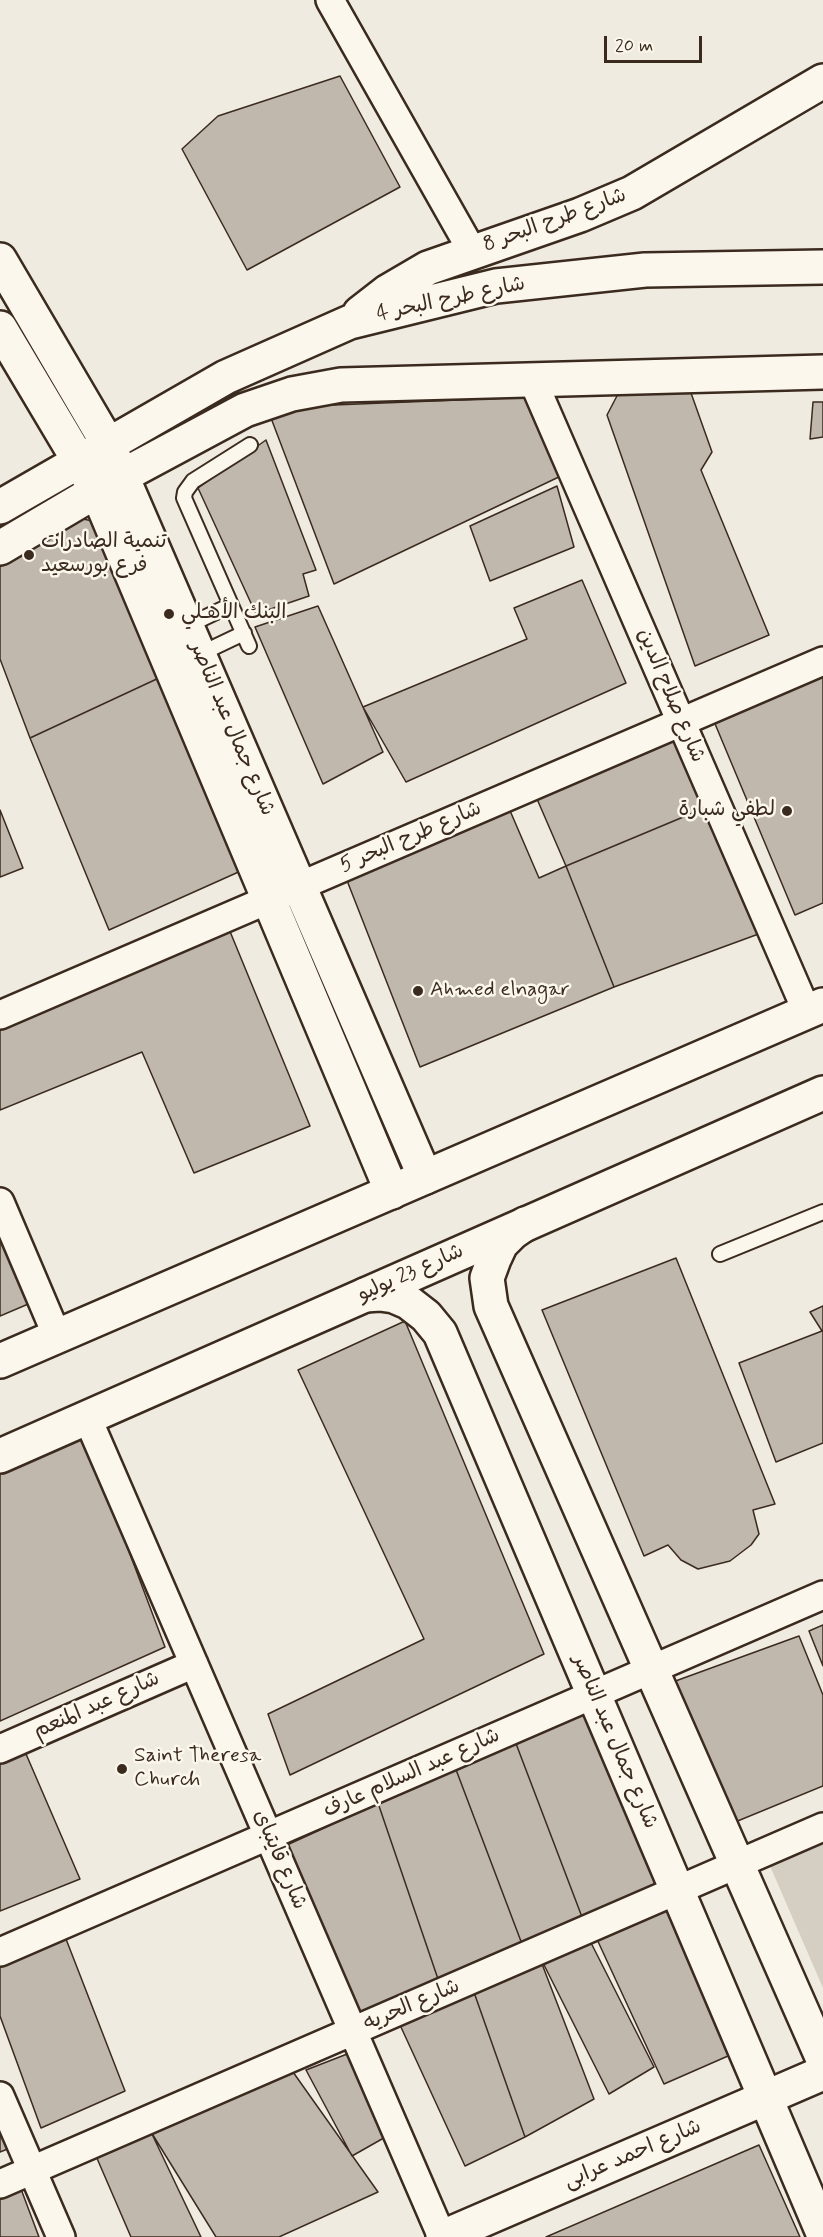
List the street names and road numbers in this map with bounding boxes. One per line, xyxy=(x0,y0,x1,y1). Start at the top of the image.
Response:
street label: شارع طرح البحر 8 xyxy=(480,183,630,259)
street label: شارع طرح البحر 4 xyxy=(375,272,527,328)
street label: شارع صلاح الدين xyxy=(630,625,710,767)
street label: شارع جمال عبد الناصر xyxy=(183,638,279,820)
street label: شارع طرح البحر 5 xyxy=(336,797,486,879)
street label: شارع 23 يوليو xyxy=(354,1239,468,1309)
street label: شارع جمال عبد الناصر xyxy=(566,1651,662,1833)
street label: شارع عبد المنعم xyxy=(30,1667,164,1745)
street label: شارع عبد السلام عارف xyxy=(320,1724,504,1824)
street label: شارع قايتباى xyxy=(247,1806,311,1914)
street label: شارع الحريه xyxy=(360,1974,464,2038)
street label: شارع احمد عرابى xyxy=(561,2115,705,2195)

